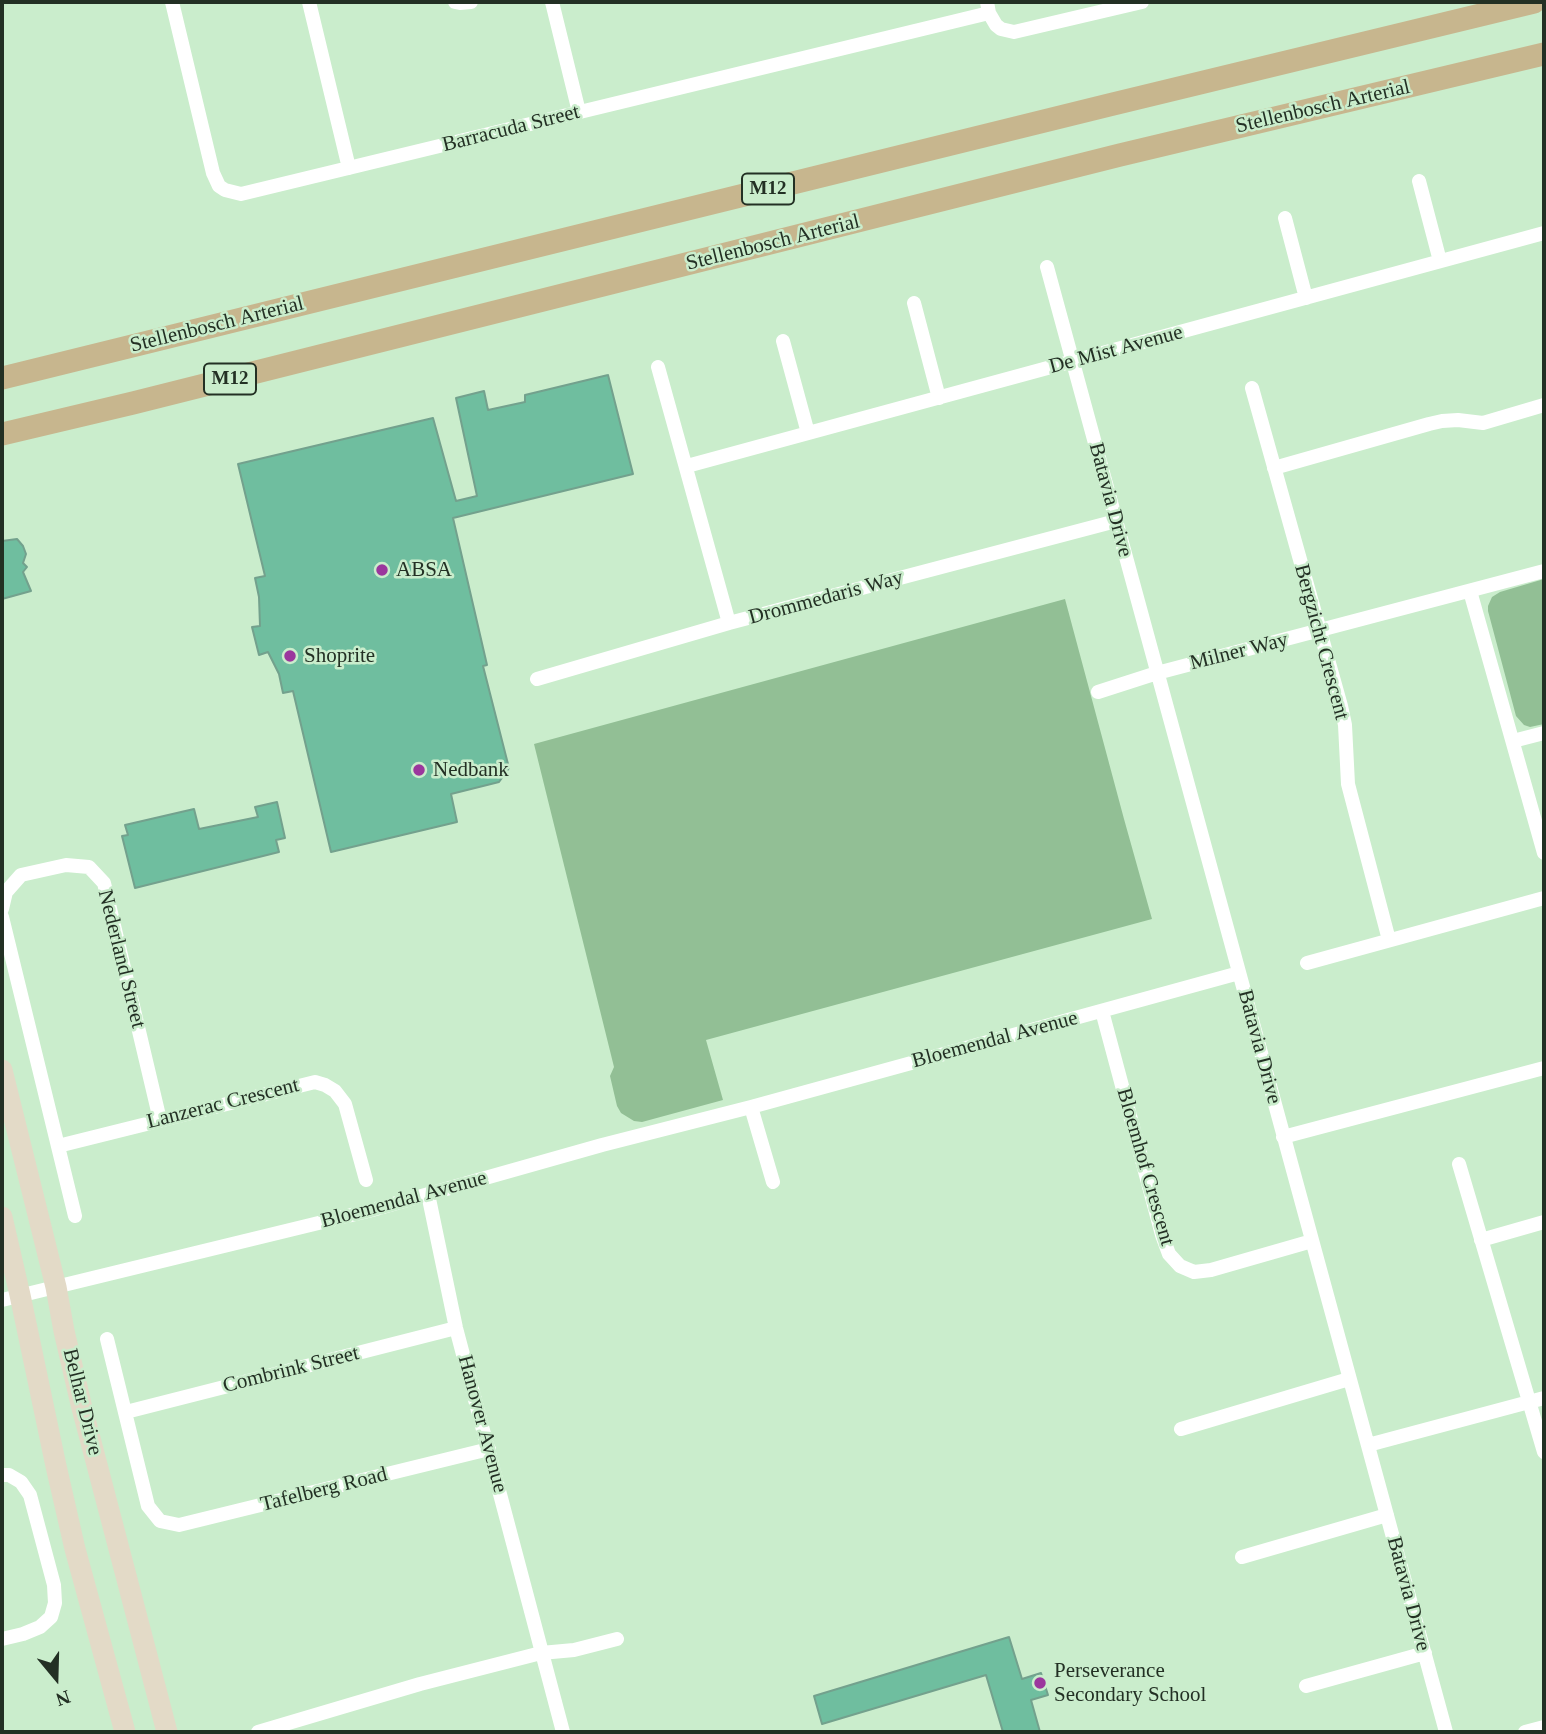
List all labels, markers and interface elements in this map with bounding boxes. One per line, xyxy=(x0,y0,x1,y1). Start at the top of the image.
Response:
street label: Stellenbosch Arterial xyxy=(1234,75,1412,139)
street label: Barracuda Street xyxy=(440,100,582,158)
road number: M12 xyxy=(742,174,794,204)
street label: Stellenbosch Arterial xyxy=(684,209,862,277)
street label: Stellenbosch Arterial xyxy=(128,291,306,359)
street label: De Mist Avenue xyxy=(1046,320,1186,380)
road number: M12 xyxy=(204,364,256,394)
street label: Batavia Drive xyxy=(1083,440,1137,560)
place label: ABSA xyxy=(396,557,452,583)
street label: Bergzicht Crescent xyxy=(1288,561,1354,723)
marker: ABSA xyxy=(374,562,390,578)
street label: Drommedaris Way xyxy=(746,565,906,631)
street label: Milner Way xyxy=(1187,628,1291,676)
place label: Shoprite xyxy=(304,643,375,669)
marker: Shoprite xyxy=(282,648,298,664)
place label: Nedbank xyxy=(433,757,509,783)
marker: Nedbank xyxy=(411,762,427,778)
street label: Nederland Street xyxy=(92,887,150,1031)
street label: Batavia Drive xyxy=(1232,987,1286,1107)
street label: Bloemendal Avenue xyxy=(909,1006,1081,1074)
street label: Lanzerac Crescent xyxy=(144,1073,302,1135)
street label: Bloemhof Crescent xyxy=(1110,1085,1180,1249)
street label: Bloemendal Avenue xyxy=(318,1166,490,1234)
street label: Combrink Street xyxy=(220,1341,362,1399)
street label: Belhar Drive xyxy=(57,1346,107,1458)
street label: Hanover Avenue xyxy=(452,1352,512,1496)
street label: Tafelberg Road xyxy=(258,1462,390,1518)
street label: Batavia Drive xyxy=(1381,1534,1435,1654)
north arrow xyxy=(21,1643,91,1713)
place label: Perseverance Secondary School xyxy=(1054,1658,1206,1708)
marker: Perseverance Secondary School xyxy=(1032,1675,1048,1691)
text: N xyxy=(53,1686,73,1710)

